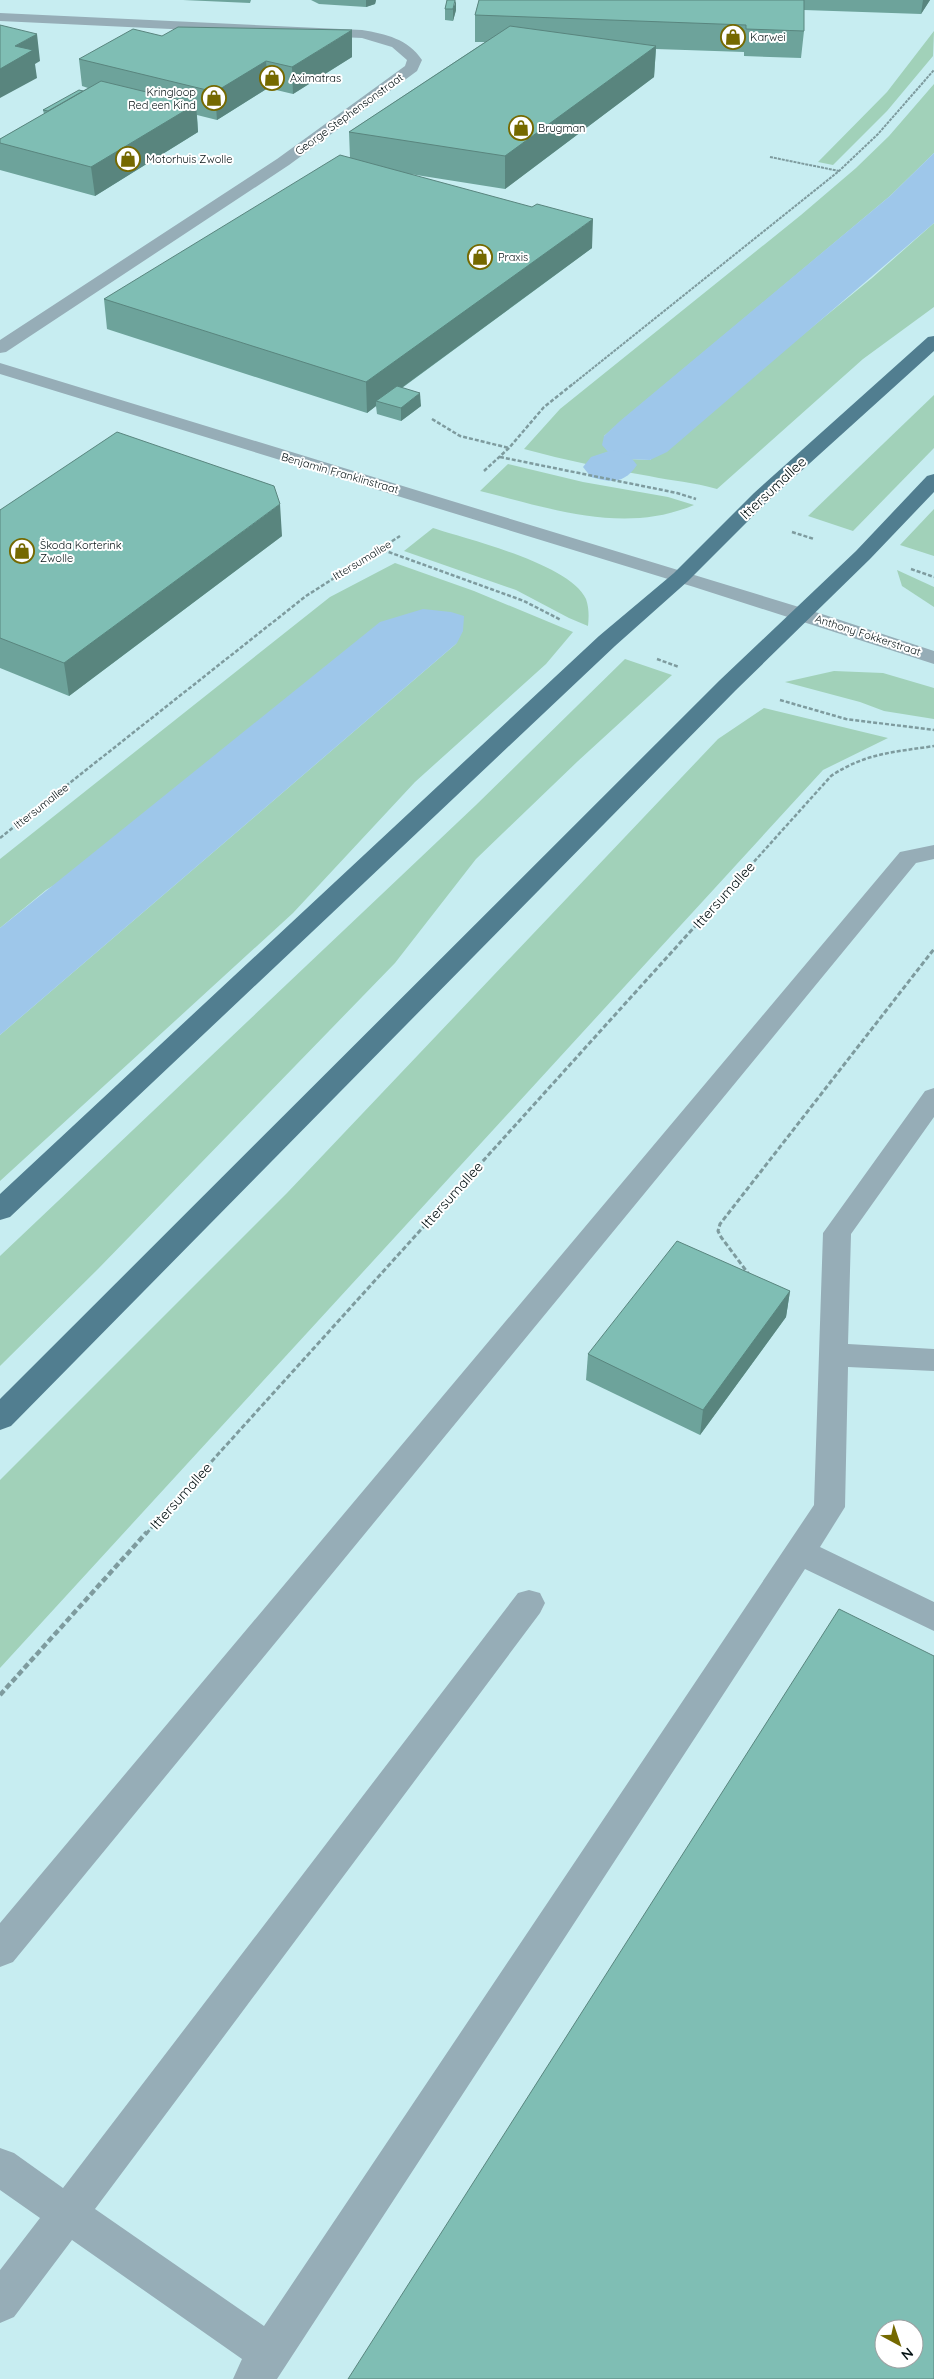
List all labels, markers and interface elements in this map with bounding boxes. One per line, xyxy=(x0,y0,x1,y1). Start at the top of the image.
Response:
shop icon: Karwei xyxy=(720,24,746,50)
place label: Karwei xyxy=(750,30,786,44)
shop icon: Aximatras xyxy=(259,65,285,91)
street label: George Stephensonstraat xyxy=(292,70,406,158)
place label: Aximatras xyxy=(290,71,341,85)
place label: Kringloop Red een Kind xyxy=(128,85,196,112)
shop icon: Kringloop Red een Kind xyxy=(201,85,227,111)
shop icon: Brugman xyxy=(508,115,534,141)
place label: Brugman xyxy=(538,121,585,135)
shop icon: Motorhuis Zwolle xyxy=(115,146,141,172)
place label: Motorhuis Zwolle xyxy=(146,152,232,166)
shop icon: Praxis xyxy=(467,244,493,270)
place label: Praxis xyxy=(498,250,528,264)
street label: Benjamin Franklinstraat xyxy=(280,450,401,497)
street label: Ittersumallee xyxy=(736,453,810,523)
street label: Ittersumallee xyxy=(330,537,394,583)
shop icon: Škoda Korterink Zwolle xyxy=(9,538,35,564)
place label: Škoda Korterink Zwolle xyxy=(40,538,122,565)
street label: Anthony Fokkerstraat xyxy=(813,611,923,659)
street label: Ittersumallee xyxy=(11,780,71,832)
street label: Ittersumallee xyxy=(689,858,759,932)
street label: Ittersumallee xyxy=(417,1158,487,1232)
street label: Ittersumallee xyxy=(146,1459,216,1533)
north arrow xyxy=(874,2319,924,2369)
text: N xyxy=(898,2344,917,2364)

